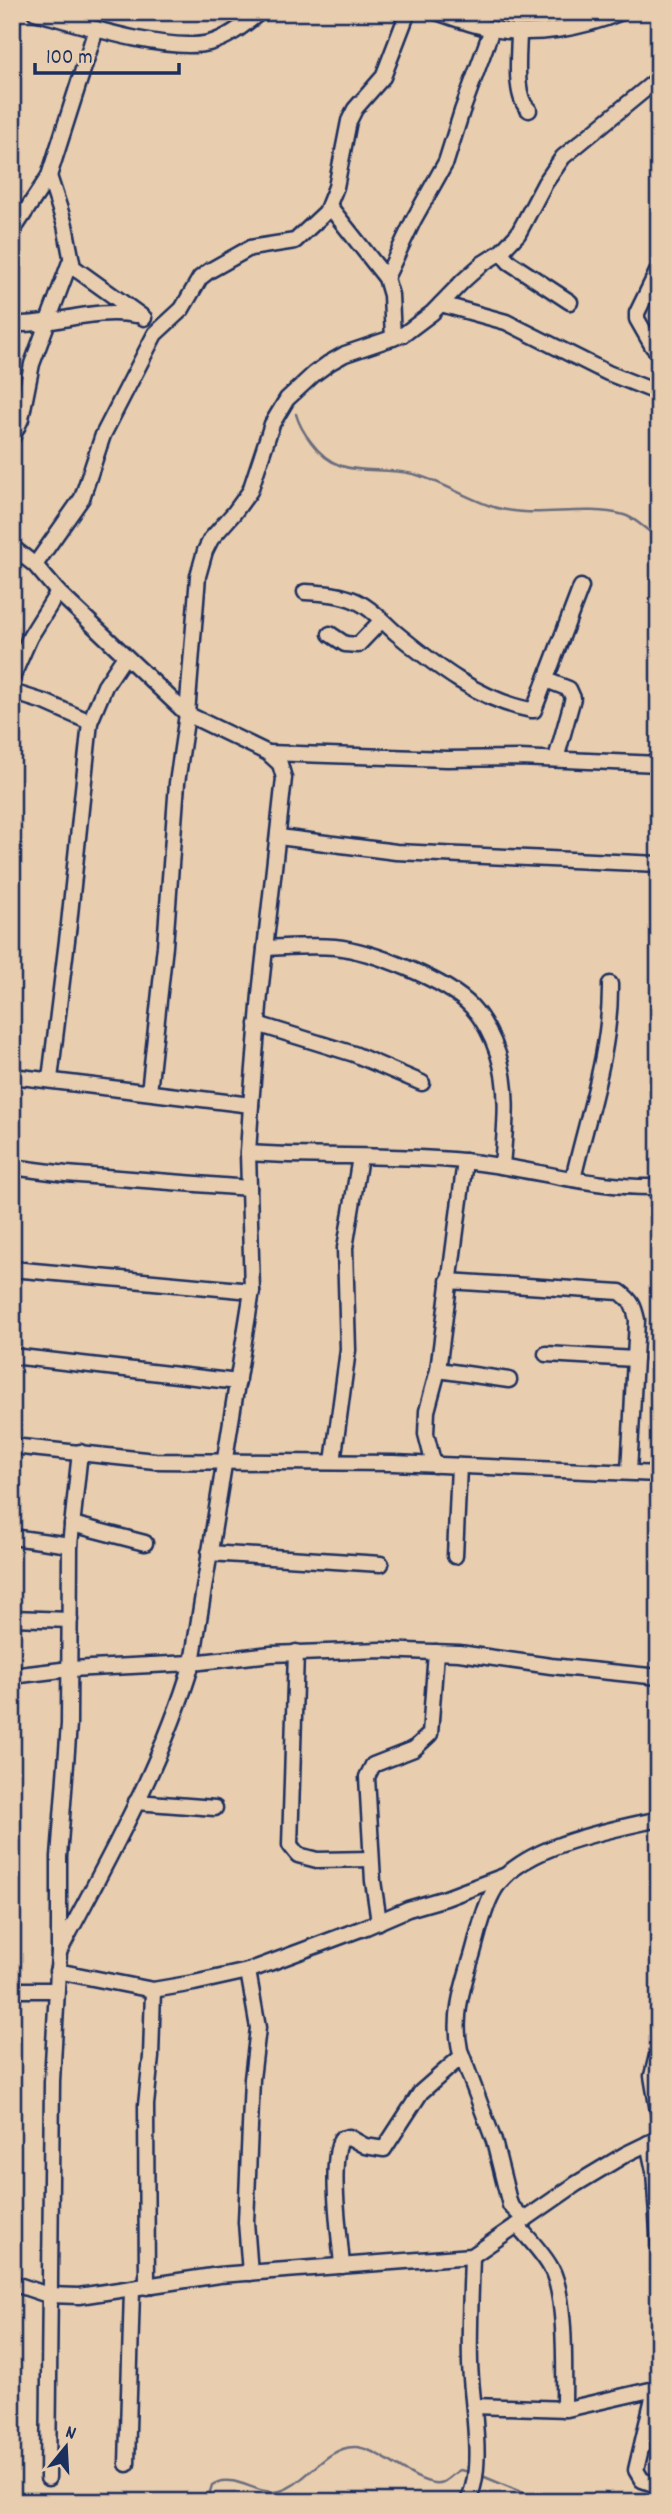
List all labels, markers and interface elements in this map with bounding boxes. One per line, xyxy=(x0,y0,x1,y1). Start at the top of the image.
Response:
scale bar xyxy=(35,32,178,76)
text: 100 m xyxy=(46,44,93,74)
north arrow xyxy=(32,2412,102,2482)
text: N xyxy=(62,2420,79,2448)

